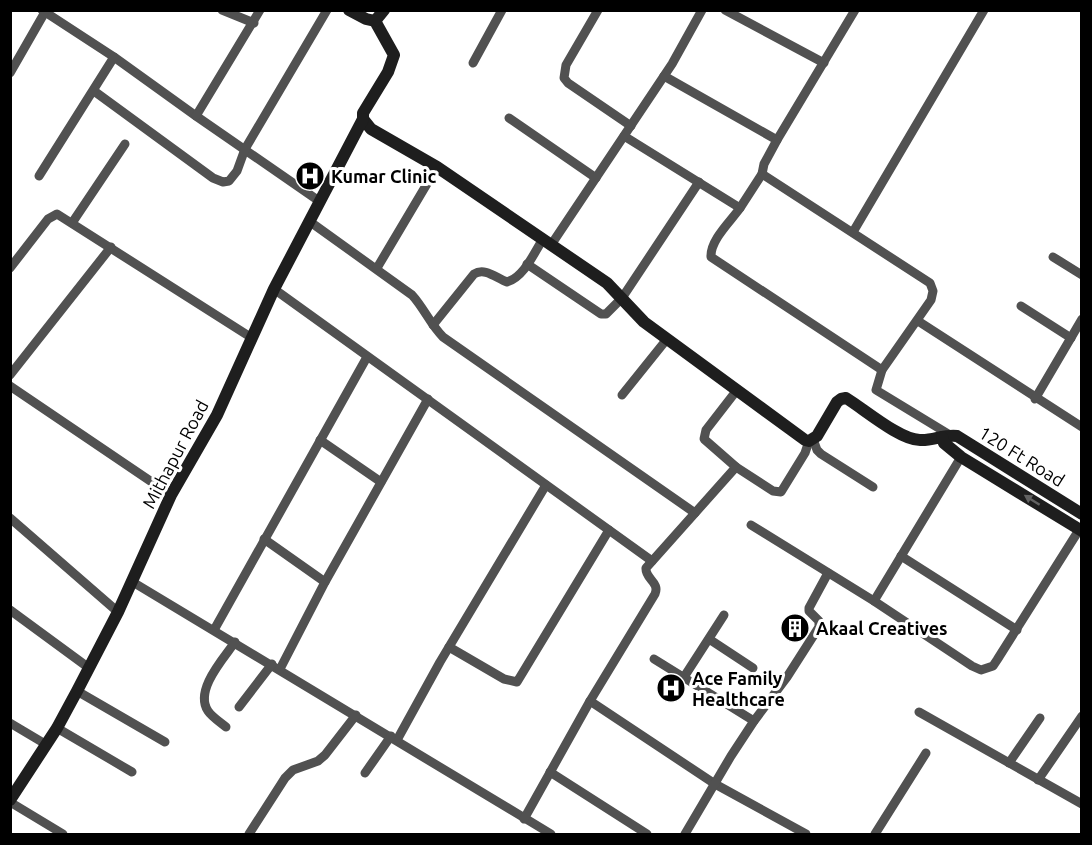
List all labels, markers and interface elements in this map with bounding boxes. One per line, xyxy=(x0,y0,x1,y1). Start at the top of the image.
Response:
hospital icon: Kumar Clinic xyxy=(294,160,326,192)
place label: Kumar Clinic xyxy=(331,166,436,186)
street label: Mithapur Road xyxy=(138,396,212,512)
street label: 120 Ft Road xyxy=(976,422,1068,490)
one-way arrow xyxy=(1024,495,1040,506)
building icon: Akaal Creatives xyxy=(779,612,811,644)
place label: Akaal Creatives xyxy=(816,618,948,638)
place label: Ace Family Healthcare xyxy=(692,668,785,709)
hospital icon: Ace Family Healthcare xyxy=(655,672,687,704)

